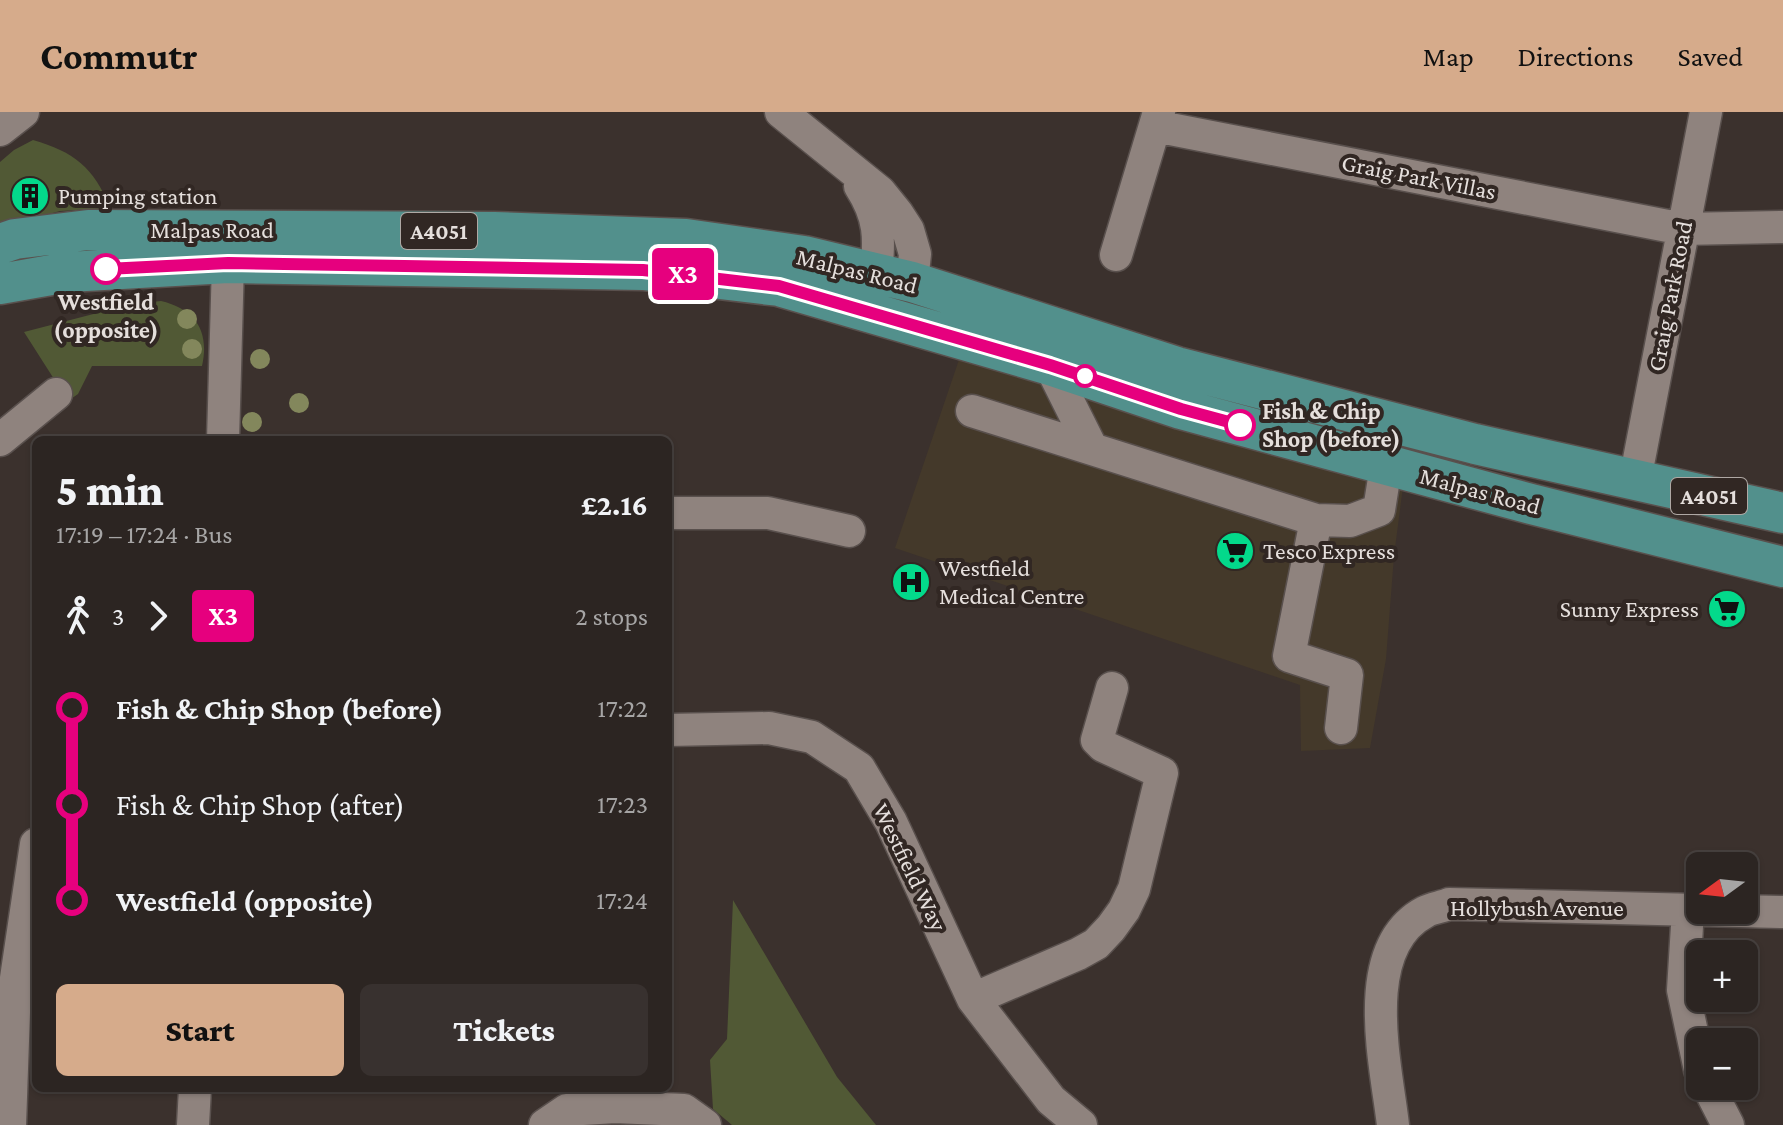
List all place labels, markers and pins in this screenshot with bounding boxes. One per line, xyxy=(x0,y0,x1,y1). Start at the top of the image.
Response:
building icon: Pumping station xyxy=(9,175,51,217)
place label: Pumping station xyxy=(58,182,217,209)
marker: Westfield (opposite) xyxy=(91,254,121,284)
place label: Westfield (opposite) xyxy=(53,288,159,344)
unlabelled marker xyxy=(1074,365,1096,387)
place label: Fish & Chip Shop (before) xyxy=(1262,397,1401,453)
marker: Fish & Chip Shop (before) xyxy=(1225,410,1255,440)
supermarket icon: Tesco Express xyxy=(1214,530,1256,572)
place label: Tesco Express xyxy=(1263,537,1395,564)
place label: Westfield Medical Centre xyxy=(939,554,1084,609)
hospital icon: Westfield Medical Centre xyxy=(890,561,932,603)
supermarket icon: Sunny Express xyxy=(1706,588,1748,630)
place label: Sunny Express xyxy=(1560,595,1699,622)

